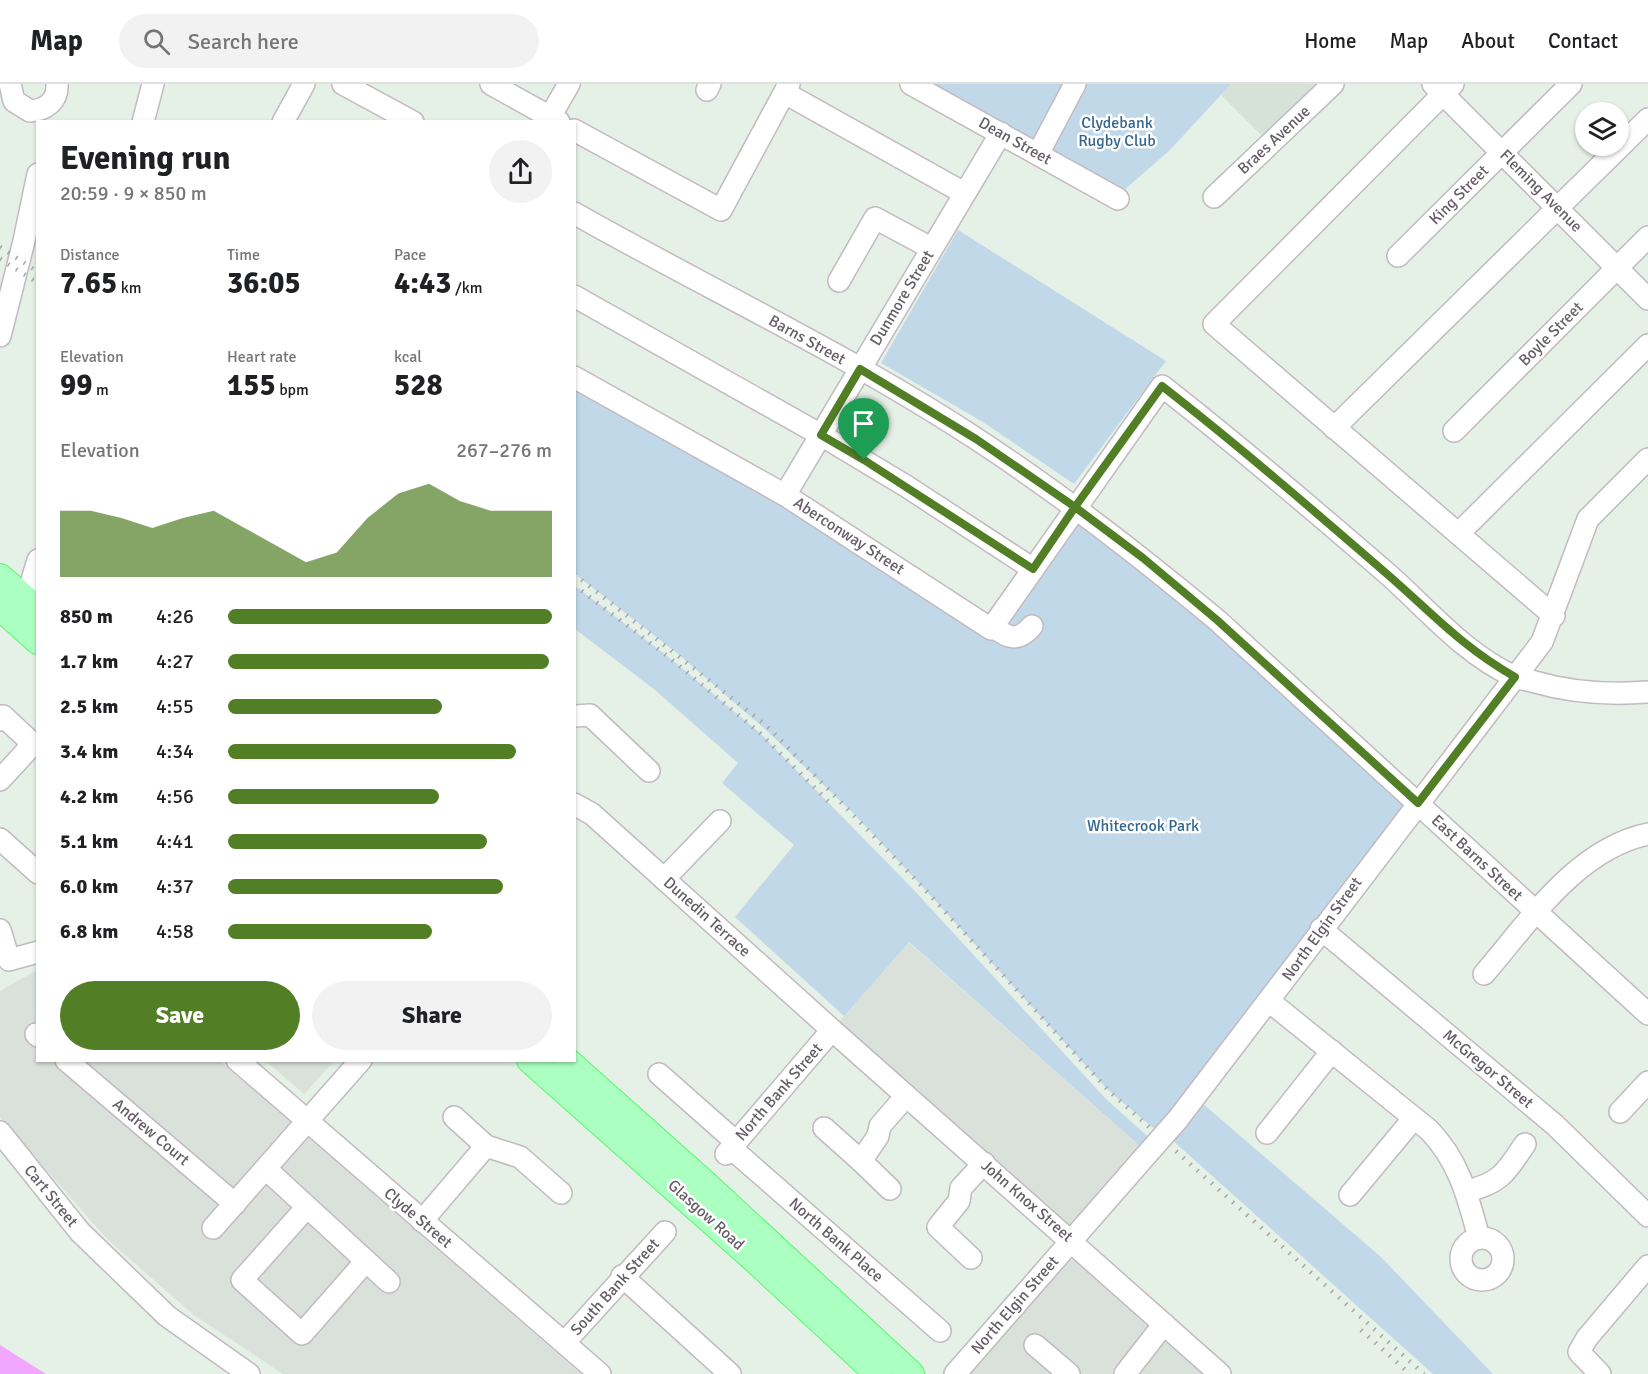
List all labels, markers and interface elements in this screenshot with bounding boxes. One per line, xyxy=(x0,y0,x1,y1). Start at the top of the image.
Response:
search box xyxy=(119,14,539,68)
text: Map xyxy=(30,24,83,58)
icon: search xyxy=(140,25,173,58)
text: Search here xyxy=(188,28,299,55)
text: Home xyxy=(1304,28,1357,54)
text: Map xyxy=(1390,28,1428,54)
text: About xyxy=(1461,28,1515,54)
text: Contact xyxy=(1548,28,1618,54)
street label: Braes Avenue xyxy=(1234,101,1314,179)
map controls xyxy=(1575,102,1629,156)
button: layers xyxy=(1575,102,1629,156)
street label: Dean Street xyxy=(975,113,1055,169)
park label: Clydebank Rugby Club xyxy=(1078,113,1156,151)
text: Evening run xyxy=(60,138,230,179)
button: share xyxy=(489,140,552,203)
street label: Fleming Avenue xyxy=(1495,145,1587,237)
street label: King Street xyxy=(1425,161,1493,229)
text: 20:59 · 9 × 850 m xyxy=(60,181,207,206)
text: Distance xyxy=(60,245,120,265)
text: Time xyxy=(227,245,260,265)
text: Pace xyxy=(394,245,426,265)
street label: Dunmore Street xyxy=(866,246,939,349)
text: 7.65 xyxy=(60,265,117,302)
text: 36:05 xyxy=(227,265,301,302)
text: 4:43 xyxy=(394,265,451,302)
text: km xyxy=(117,278,142,298)
text: /km xyxy=(451,278,483,298)
street label: Boyle Street xyxy=(1515,297,1588,370)
street label: Barns Street xyxy=(765,311,849,369)
text: Elevation xyxy=(60,347,124,367)
text: Heart rate xyxy=(227,347,296,367)
text: kcal xyxy=(394,347,422,367)
text: 99 xyxy=(60,367,92,404)
text: 155 xyxy=(227,367,276,404)
text: 528 xyxy=(394,367,443,404)
text: m xyxy=(92,380,109,400)
text: bpm xyxy=(276,380,309,400)
pin xyxy=(838,398,889,460)
icon: arrive xyxy=(847,407,880,440)
text: Elevation xyxy=(60,438,140,463)
text: 267–276 m xyxy=(456,438,552,463)
street label: Aberconway Street xyxy=(790,493,908,579)
text: 850 m xyxy=(60,604,113,629)
text: 4:26 xyxy=(156,604,194,629)
text: 1.7 km xyxy=(60,649,118,674)
text: 4:27 xyxy=(156,649,194,674)
text: 2.5 km xyxy=(60,694,118,719)
text: 4:55 xyxy=(156,694,194,719)
text: 3.4 km xyxy=(60,739,118,764)
text: 4:34 xyxy=(156,739,194,764)
text: 4.2 km xyxy=(60,784,118,809)
text: 4:56 xyxy=(156,784,194,809)
street label: East Barns Street xyxy=(1427,811,1527,906)
park label: Whitecrook Park xyxy=(1087,816,1199,836)
text: 5.1 km xyxy=(60,829,118,854)
text: 4:41 xyxy=(156,829,194,854)
street label: Dunedin Terrace xyxy=(659,873,755,961)
street label: North Elgin Street xyxy=(1278,873,1367,985)
text: 6.0 km xyxy=(60,874,118,899)
text: 4:37 xyxy=(156,874,194,899)
text: 6.8 km xyxy=(60,919,118,944)
text: 4:58 xyxy=(156,919,194,944)
button: Save xyxy=(60,981,300,1050)
button: Share xyxy=(312,981,552,1050)
street label: McGregor Street xyxy=(1439,1025,1538,1113)
street label: North Bank Street xyxy=(731,1039,827,1145)
street label: Andrew Court xyxy=(109,1094,194,1170)
street label: John Knox Street xyxy=(977,1156,1077,1247)
street label: Cart Street xyxy=(20,1161,83,1232)
street label: Glasgow Road xyxy=(664,1175,748,1255)
street label: Clyde Street xyxy=(380,1184,457,1253)
street label: North Bank Place xyxy=(785,1194,887,1286)
street label: South Bank Street xyxy=(566,1234,664,1340)
street label: North Elgin Street xyxy=(967,1252,1063,1358)

